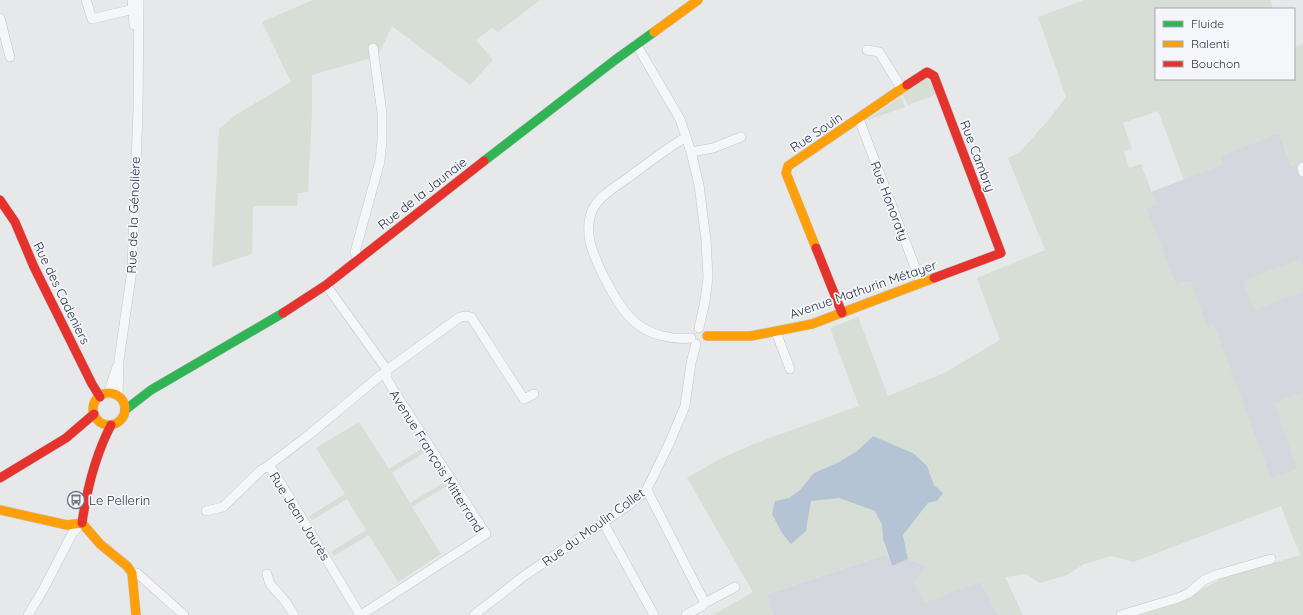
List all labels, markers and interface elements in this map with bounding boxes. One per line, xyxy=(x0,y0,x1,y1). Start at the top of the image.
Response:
legend xyxy=(1155,8,1295,80)
text: Fluide xyxy=(1191,16,1224,31)
text: Ralenti xyxy=(1191,36,1229,51)
text: Bouchon xyxy=(1191,56,1240,71)
street label: Rue Souin xyxy=(787,109,845,155)
street label: Rue Cambry xyxy=(957,118,999,194)
street label: Rue de la Jaunaie xyxy=(374,153,470,233)
street label: Rue de la Génolière xyxy=(123,156,143,274)
street label: Rue Honoraty xyxy=(867,159,913,243)
street label: Rue des Cadeniers xyxy=(30,239,94,347)
street label: Avenue Mathurin Métayer xyxy=(787,256,939,322)
street label: Avenue François Mitterrand xyxy=(386,387,488,535)
street label: Rue Jean Jaurès xyxy=(266,469,334,563)
street label: Rue du Moulin Collet xyxy=(539,484,647,570)
bus stop icon: Le Pellerin xyxy=(66,490,86,510)
place label: Le Pellerin xyxy=(89,492,150,508)

